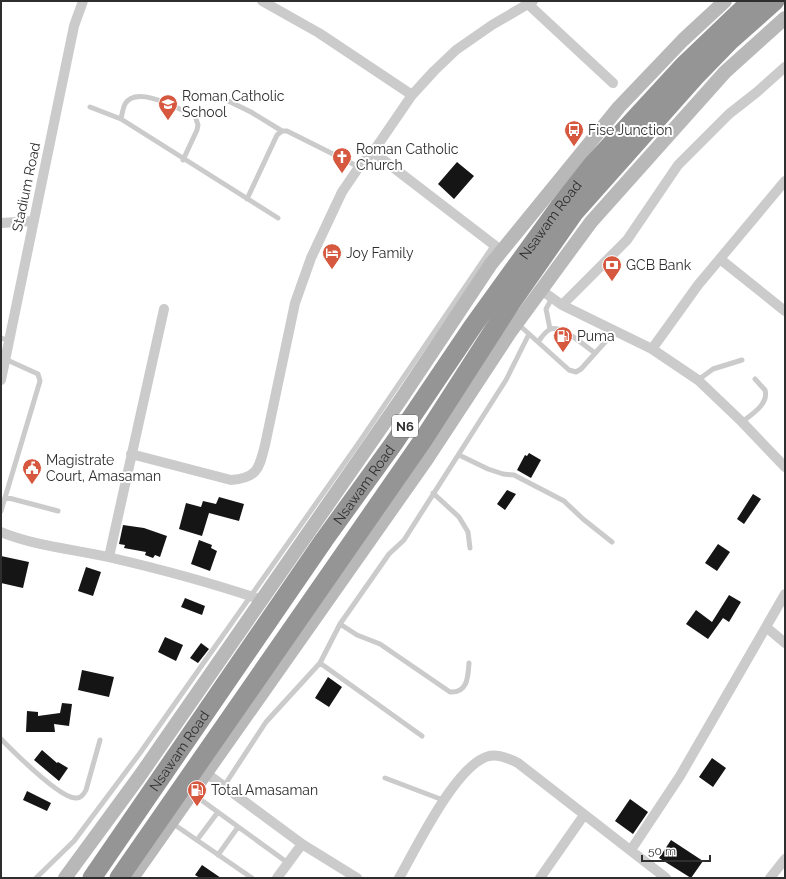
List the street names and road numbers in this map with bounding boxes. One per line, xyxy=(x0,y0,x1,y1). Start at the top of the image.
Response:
street label: Stadium Road xyxy=(9,141,43,233)
street label: Nsawam Road xyxy=(516,177,585,262)
road number: N6 xyxy=(392,415,418,437)
street label: Nsawam Road xyxy=(330,442,398,528)
street label: Nsawam Road xyxy=(146,708,212,794)

